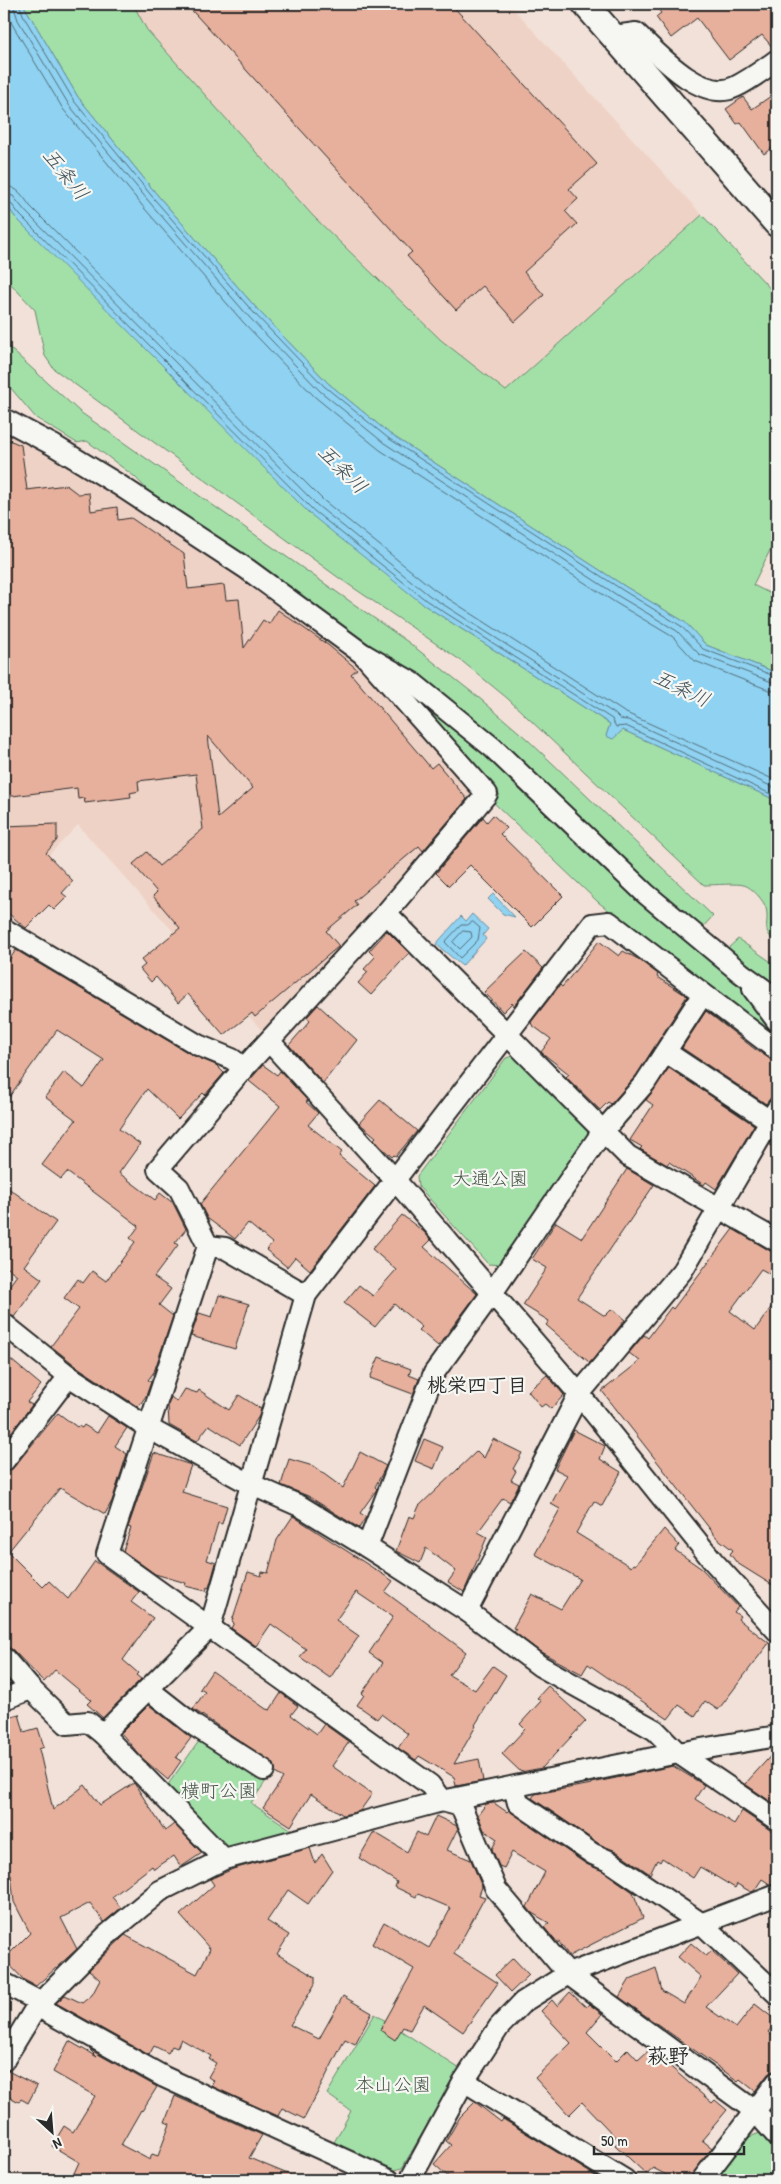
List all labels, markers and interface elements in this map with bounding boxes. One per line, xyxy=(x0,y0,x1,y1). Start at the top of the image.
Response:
water label: 五条川 xyxy=(37,142,96,205)
water label: 五条川 xyxy=(313,438,374,499)
water label: 五条川 xyxy=(649,662,715,713)
park label: 大通公園 xyxy=(452,1165,528,1191)
district label: 桃栄四丁目 xyxy=(427,1371,527,1398)
park label: 横町公園 xyxy=(181,1777,257,1803)
district label: 萩野 xyxy=(647,2041,689,2070)
park label: 本山公園 xyxy=(355,2071,431,2097)
north arrow xyxy=(28,2106,78,2156)
scale bar xyxy=(594,2124,744,2156)
text: 50 m xyxy=(601,2130,628,2151)
text: N xyxy=(50,2134,65,2155)

